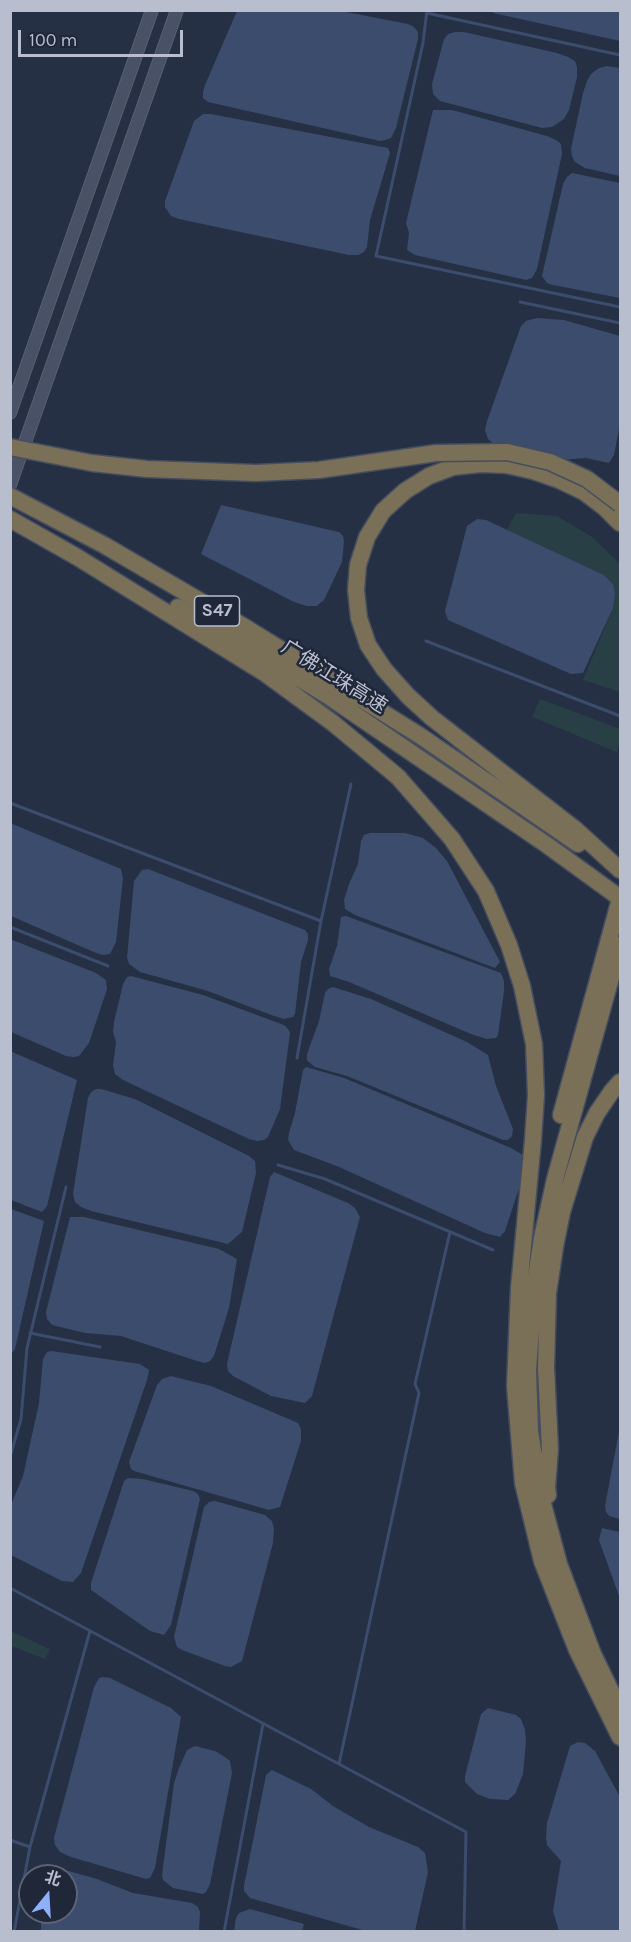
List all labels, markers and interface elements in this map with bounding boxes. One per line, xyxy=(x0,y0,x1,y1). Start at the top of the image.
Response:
scale bar xyxy=(21,18,186,56)
text: 100 m xyxy=(29,29,77,51)
road number: S47 xyxy=(194,596,240,626)
street label: 广佛江珠高速 xyxy=(277,635,391,719)
north arrow xyxy=(18,1864,78,1924)
text: 北 xyxy=(43,1867,64,1890)

